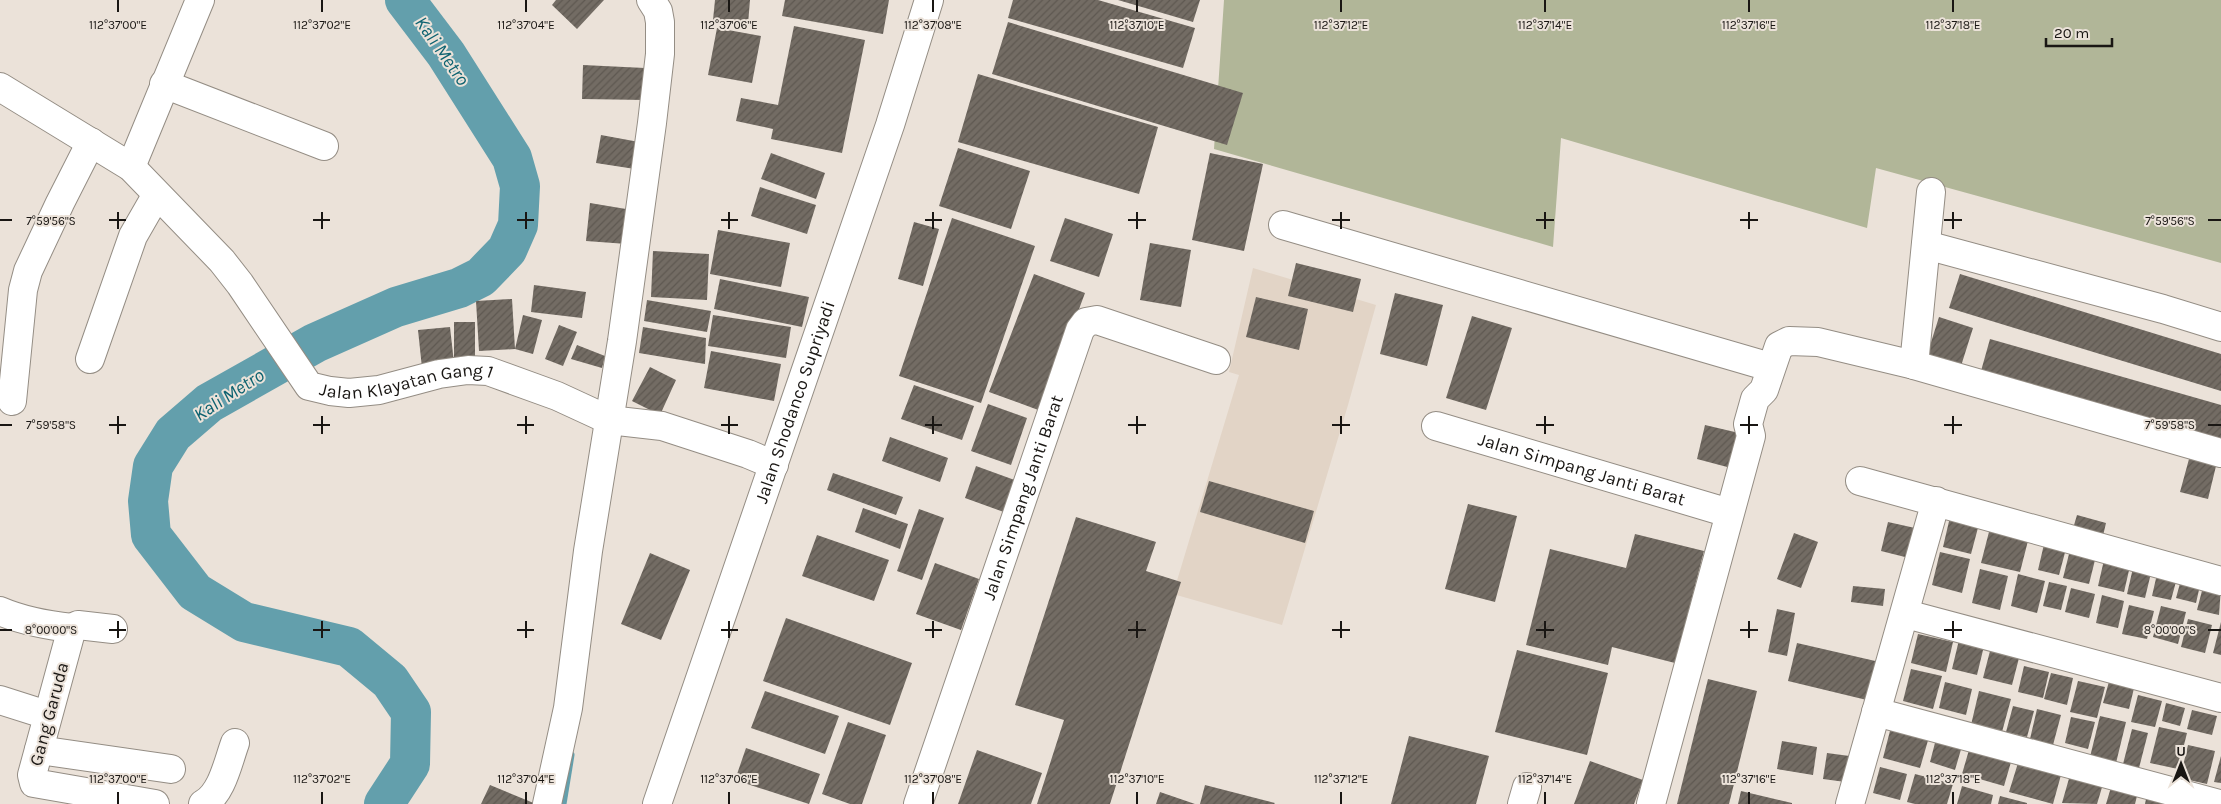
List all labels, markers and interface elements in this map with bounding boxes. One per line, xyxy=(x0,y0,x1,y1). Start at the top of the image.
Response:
water label: Kali Metro xyxy=(410,12,474,90)
scale bar xyxy=(2046,15,2112,47)
text: 112°37'00"E xyxy=(89,18,147,32)
text: 112°37'02"E xyxy=(293,18,351,32)
text: 112°37'04"E xyxy=(497,18,555,32)
text: 112°37'06"E xyxy=(700,18,758,32)
text: 112°37'08"E xyxy=(904,18,962,32)
text: 112°37'10"E xyxy=(1110,18,1164,32)
text: 112°37'12"E xyxy=(1314,18,1368,32)
text: 112°37'14"E xyxy=(1518,18,1572,32)
text: 112°37'16"E xyxy=(1722,18,1776,32)
text: 112°37'18"E xyxy=(1925,18,1981,32)
text: 20 m xyxy=(2054,24,2089,42)
text: 7°59'56"S xyxy=(26,214,76,228)
text: 7°59'56"S xyxy=(2145,214,2195,228)
street label: Jalan Shodanco Supriyadi xyxy=(750,298,840,506)
street label: Jalan Klayatan Gang 1 xyxy=(317,358,497,404)
water label: Kali Metro xyxy=(190,364,269,426)
street label: Jalan Simpang Janti Barat xyxy=(978,392,1068,603)
text: 7°59'58"S xyxy=(26,418,76,432)
text: 7°59'58"S xyxy=(2145,418,2195,432)
street label: Jalan Simpang Janti Barat xyxy=(1476,428,1688,510)
text: 8°00'00"S xyxy=(25,623,77,637)
text: 8°00'00"S xyxy=(2144,623,2196,637)
street label: Gang Garuda xyxy=(25,660,73,768)
north arrow xyxy=(2156,739,2206,789)
text: U xyxy=(2176,743,2186,760)
text: 112°37'00"E xyxy=(89,772,147,786)
text: 112°37'02"E xyxy=(293,772,351,786)
text: 112°37'04"E xyxy=(497,772,555,786)
text: 112°37'06"E xyxy=(700,772,758,786)
text: 112°37'08"E xyxy=(904,772,962,786)
text: 112°37'10"E xyxy=(1110,772,1164,786)
text: 112°37'12"E xyxy=(1314,772,1368,786)
text: 112°37'14"E xyxy=(1518,772,1572,786)
text: 112°37'16"E xyxy=(1722,772,1776,786)
text: 112°37'18"E xyxy=(1925,772,1981,786)

